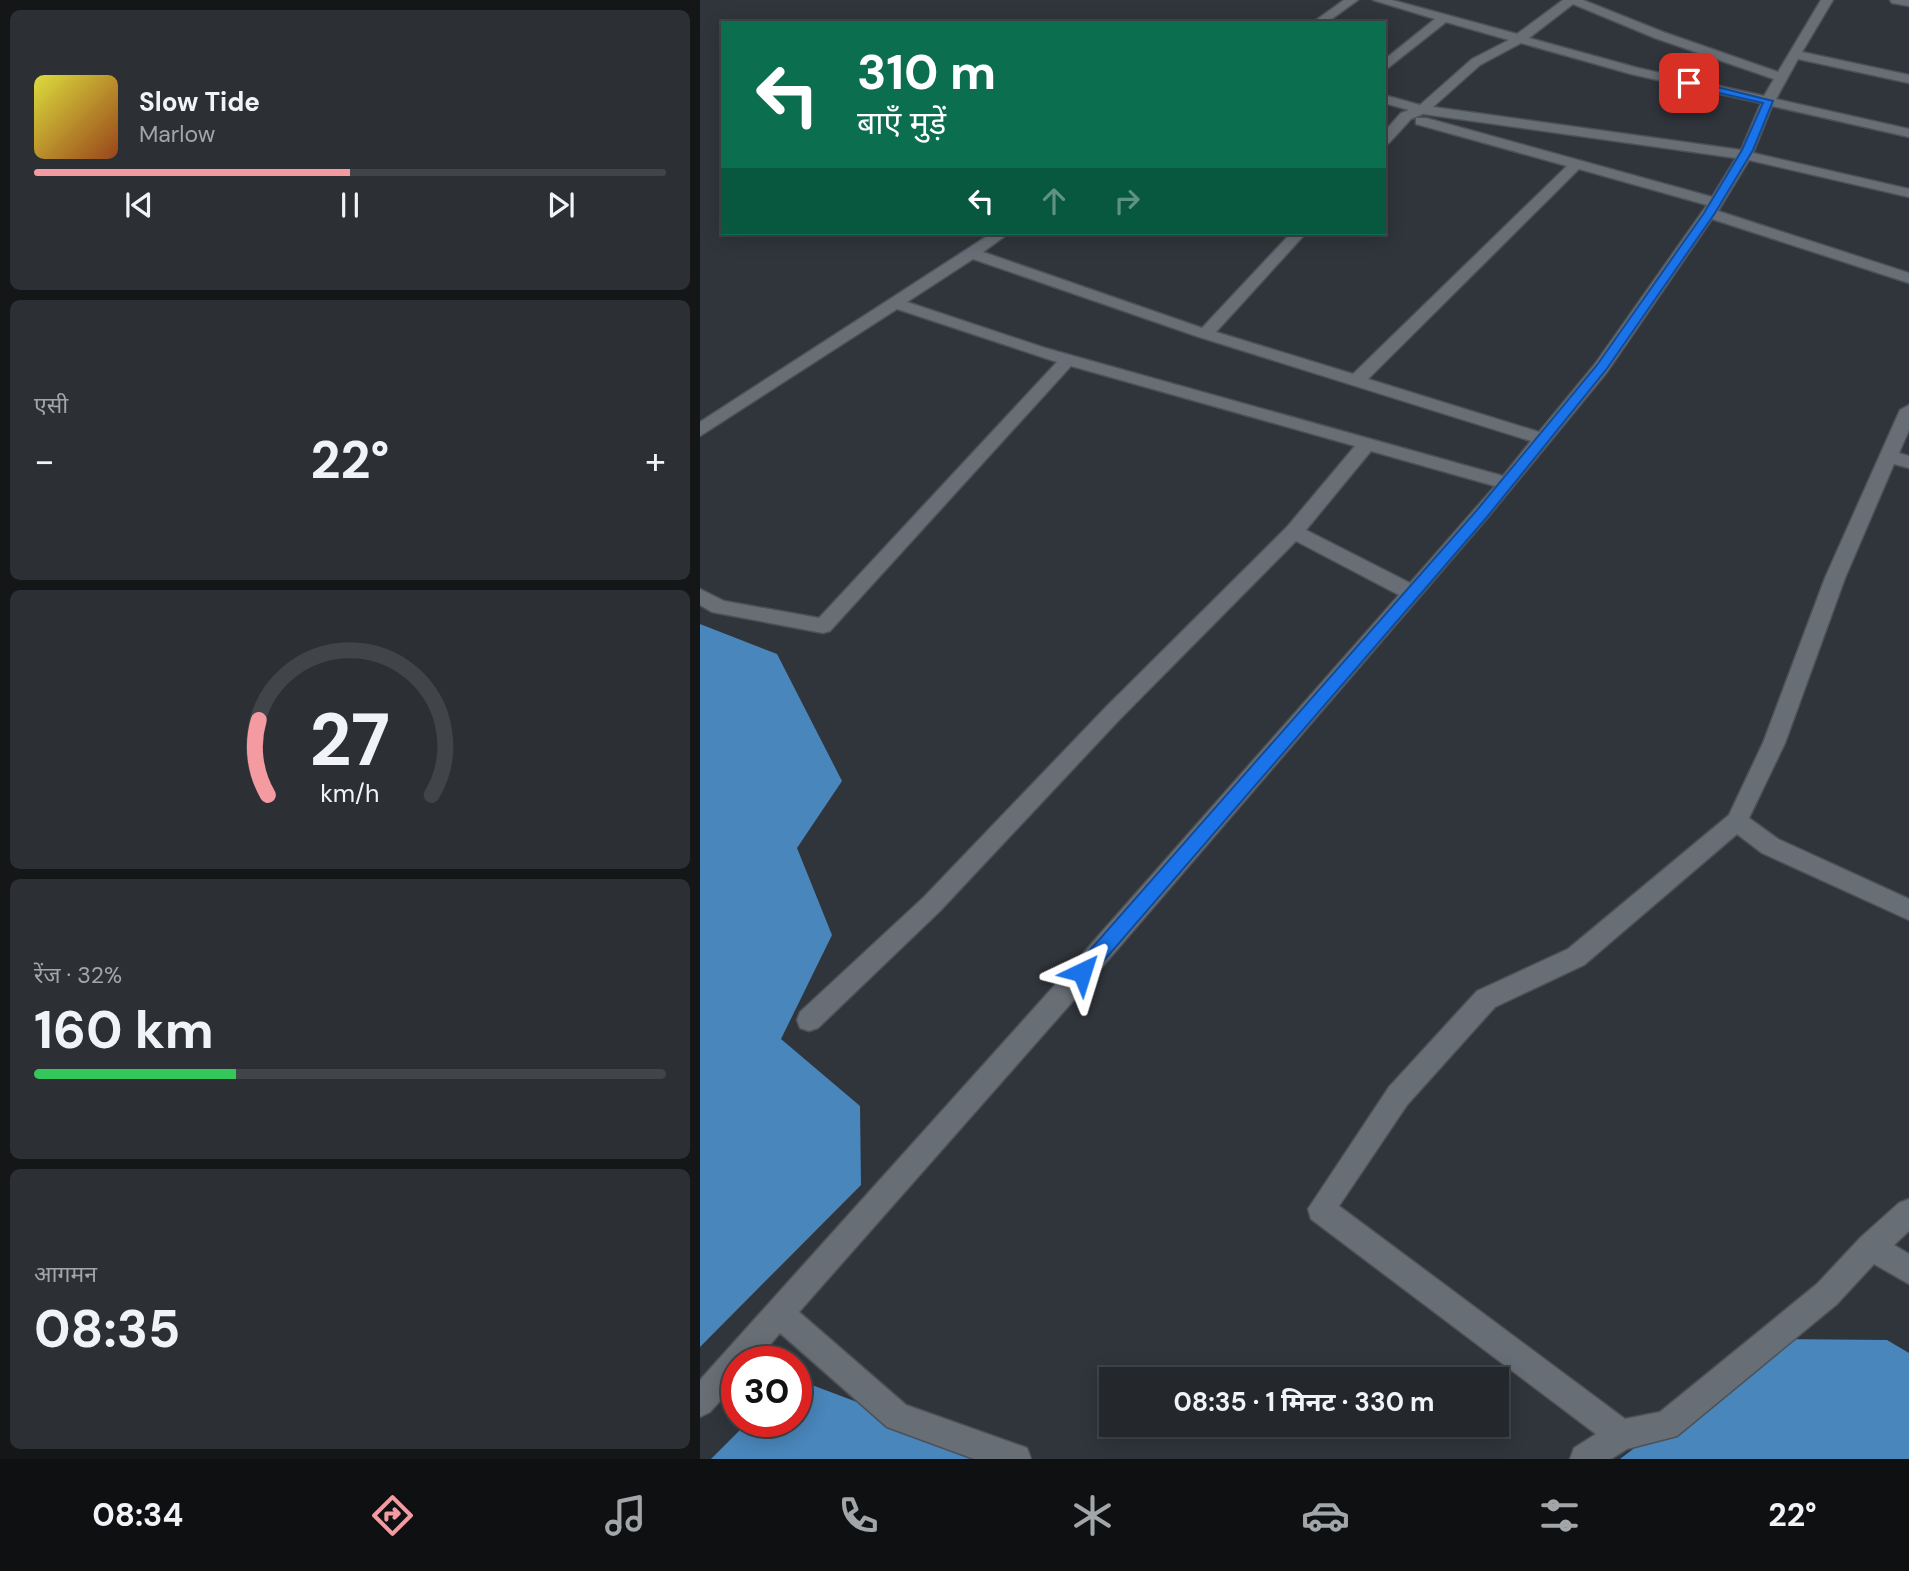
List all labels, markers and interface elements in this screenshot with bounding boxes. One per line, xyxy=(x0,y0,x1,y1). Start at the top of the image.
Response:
text: 310 m xyxy=(857,40,996,104)
icon: left xyxy=(742,49,833,140)
pin xyxy=(1659,53,1719,113)
icon: arrive xyxy=(1670,64,1708,102)
text: Slow Tide xyxy=(139,85,260,119)
text: बाएँ मुड़ें xyxy=(857,102,946,144)
text: Marlow xyxy=(139,119,215,149)
icon: left xyxy=(962,182,1000,220)
icon: ahead xyxy=(1035,182,1073,220)
icon: right xyxy=(1108,182,1146,220)
icon: previous xyxy=(120,186,158,224)
icon: pause xyxy=(331,186,369,224)
icon: next xyxy=(542,186,580,224)
text: एसी xyxy=(34,390,68,420)
text: 22° xyxy=(311,426,389,494)
text: − xyxy=(34,436,55,486)
text: + xyxy=(645,436,666,486)
text: 27 xyxy=(310,694,390,789)
text: km/h xyxy=(320,777,380,810)
position arrow xyxy=(1045,935,1119,1009)
text: रेंज · 32% xyxy=(34,960,122,990)
text: 160 km xyxy=(34,996,214,1064)
text: आगमन xyxy=(34,1259,97,1289)
text: 08:35 xyxy=(34,1295,180,1363)
speed limit sign: 30 xyxy=(721,1346,812,1437)
text: 08:35 · 1 मिनट · 330 m xyxy=(1173,1385,1435,1419)
icon: directions xyxy=(368,1491,417,1540)
icon: music xyxy=(601,1491,650,1540)
icon: phone xyxy=(834,1491,883,1540)
icon: climate xyxy=(1068,1491,1117,1540)
icon: car xyxy=(1301,1491,1350,1540)
icon: filters xyxy=(1535,1491,1584,1540)
text: 08:34 xyxy=(92,1494,183,1536)
text: 22° xyxy=(1768,1494,1817,1536)

